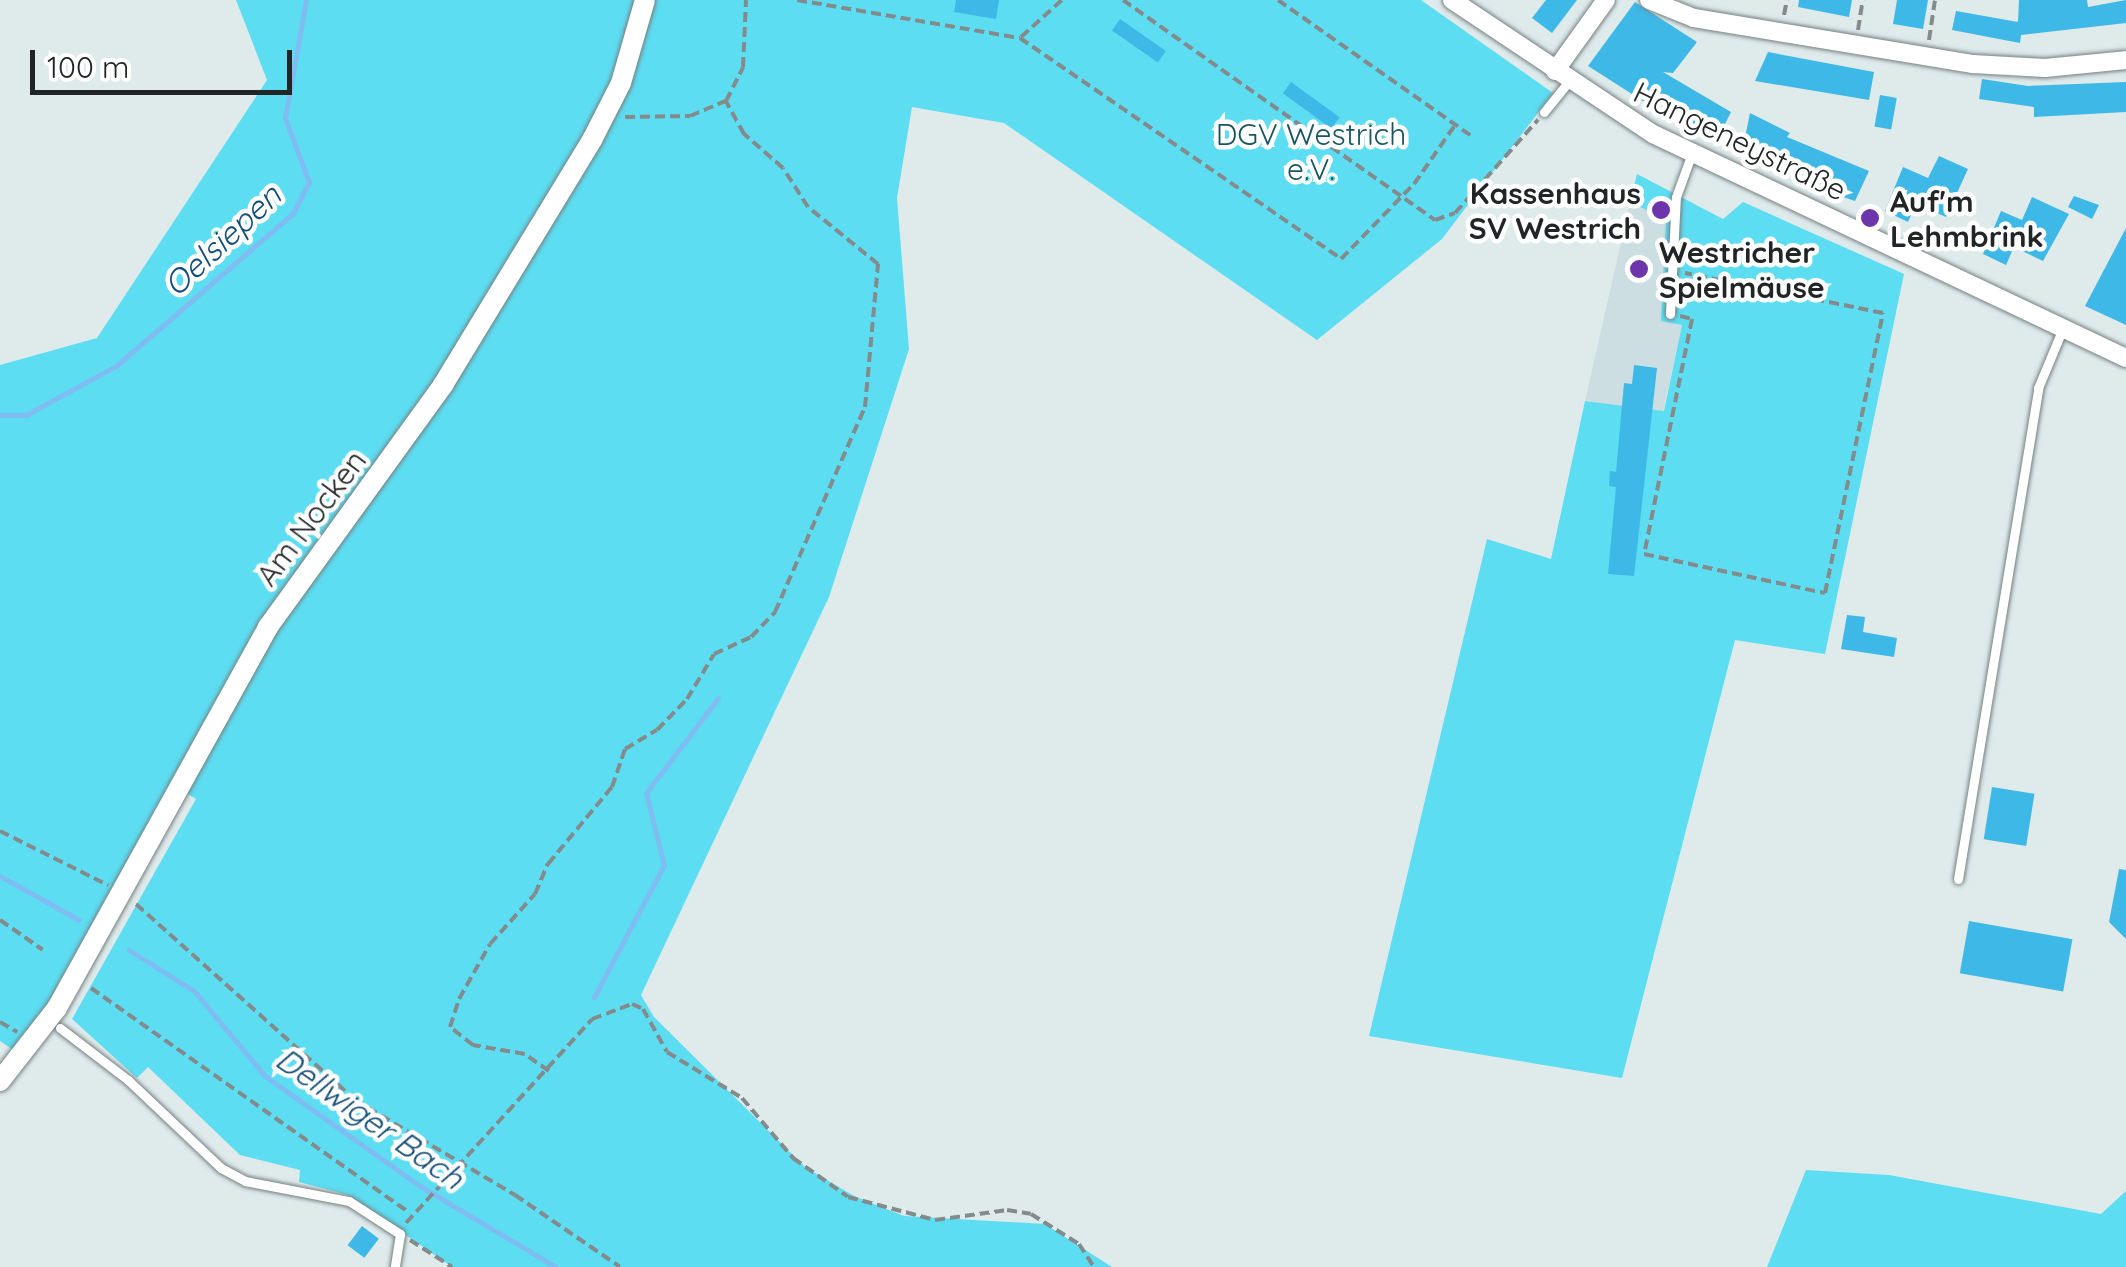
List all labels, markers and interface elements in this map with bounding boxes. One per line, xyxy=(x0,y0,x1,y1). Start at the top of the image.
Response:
scale bar xyxy=(35,30,298,92)
text: 100 m xyxy=(47,48,129,86)
street label: Hangeneystraße xyxy=(1628,74,1852,208)
park label: DGV Westrich e.V. xyxy=(1216,116,1406,186)
place label: Kassenhaus SV Westrich xyxy=(1469,175,1641,246)
water label: Oelsiepen xyxy=(155,176,289,304)
place label: Auf'm Lehmbrink xyxy=(1890,183,2044,254)
marker: Kassenhaus SV Westrich xyxy=(1650,199,1672,221)
marker: Auf'm Lehmbrink xyxy=(1859,207,1881,229)
place label: Westricher Spielmäuse xyxy=(1659,234,1825,304)
marker: Westricher Spielmäuse xyxy=(1628,258,1650,280)
street label: Am Nocken xyxy=(248,443,374,593)
water label: Dellwiger Bach xyxy=(269,1039,471,1197)

